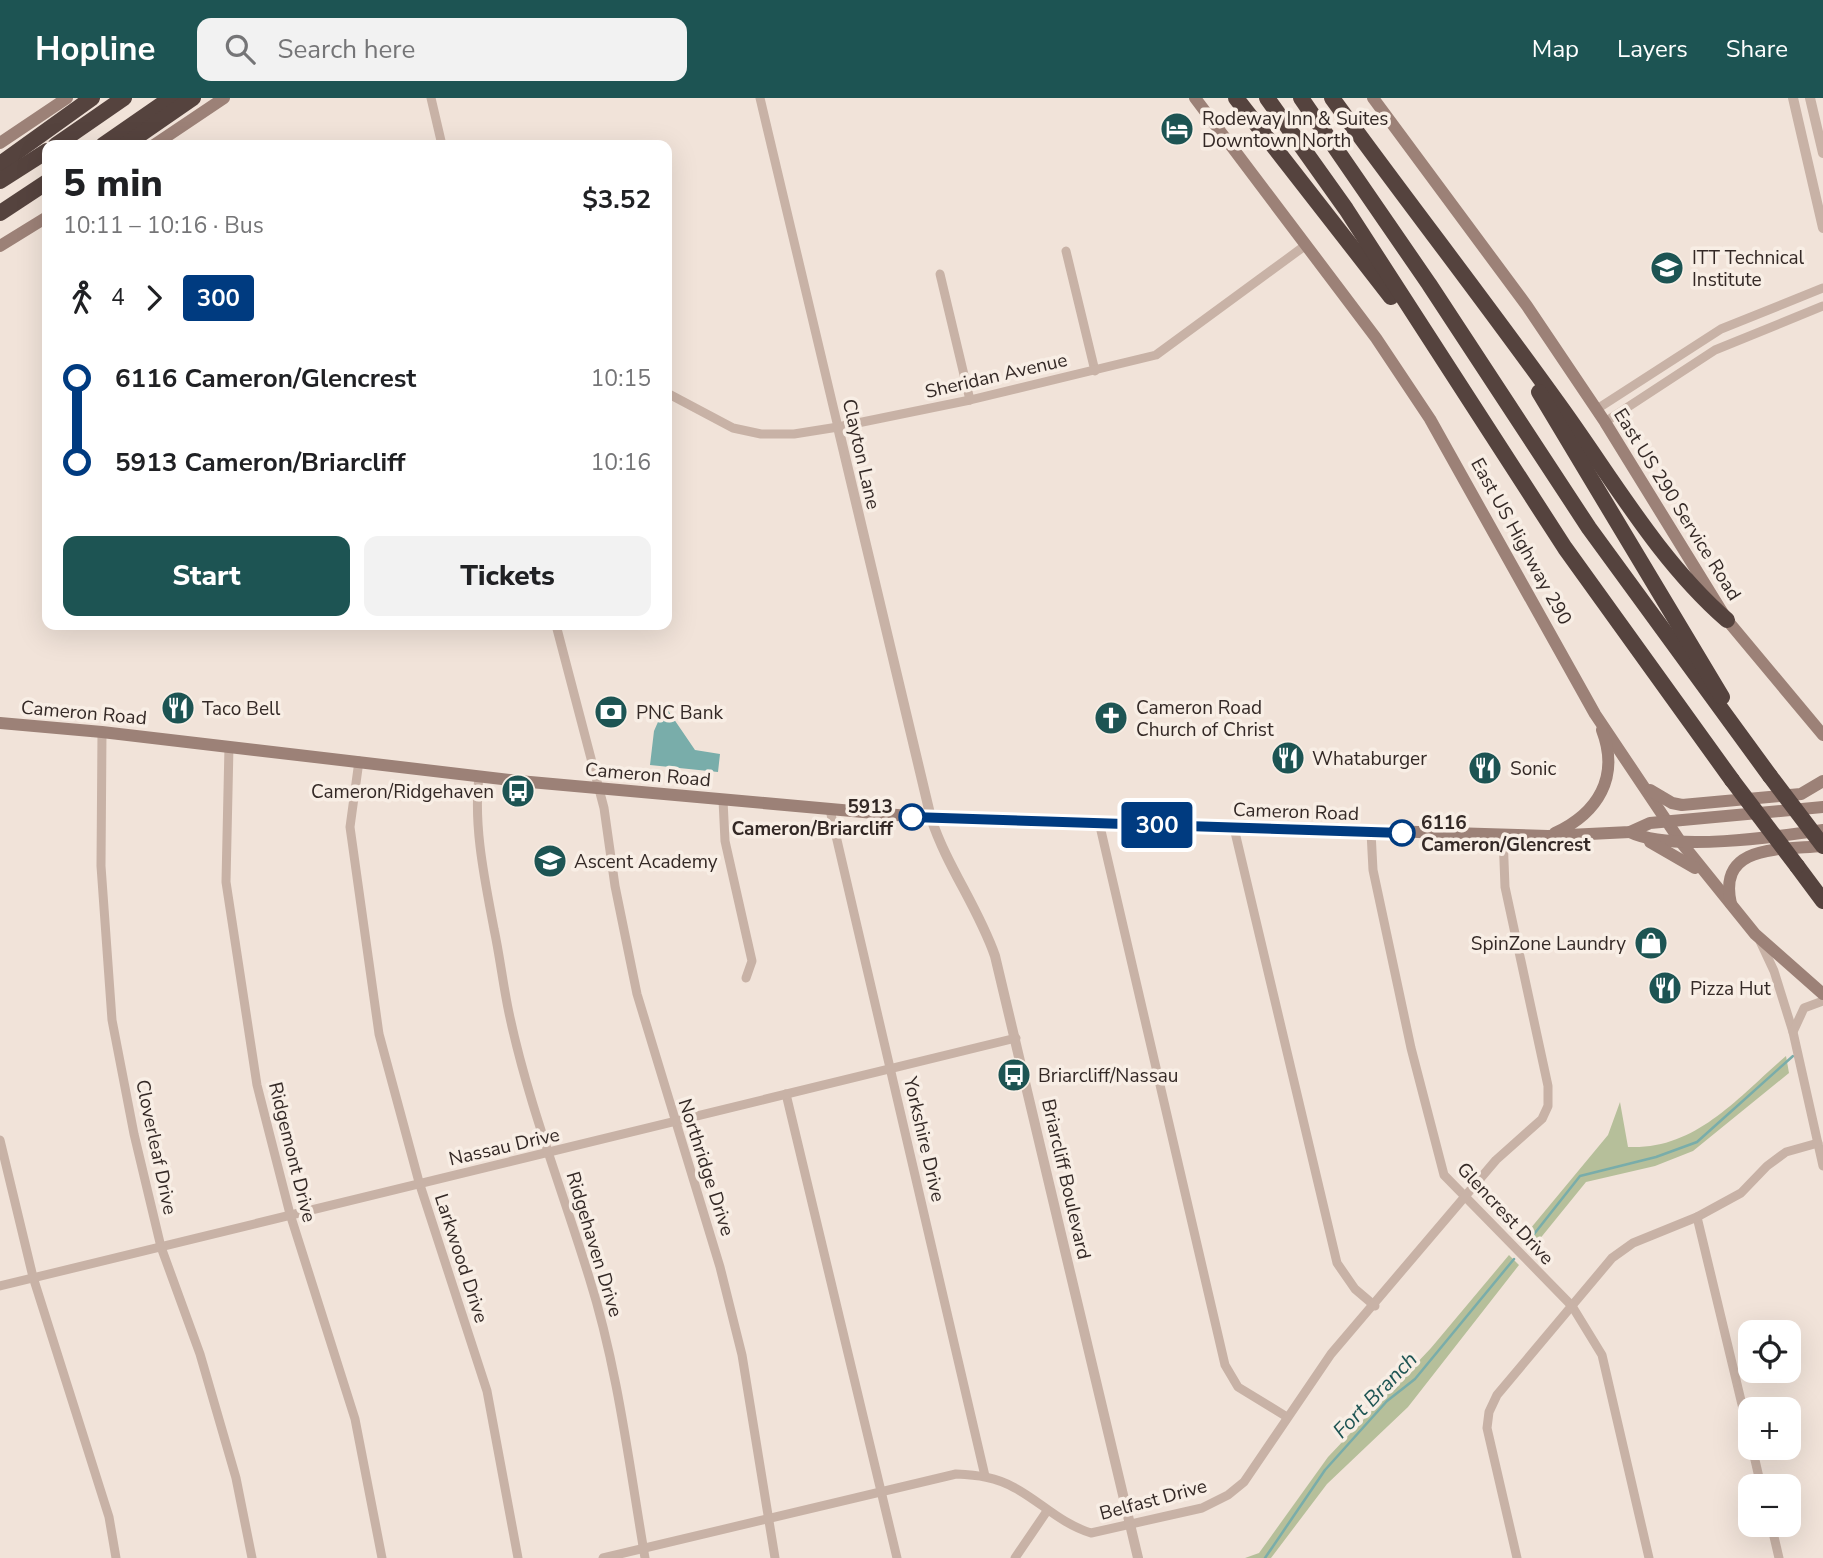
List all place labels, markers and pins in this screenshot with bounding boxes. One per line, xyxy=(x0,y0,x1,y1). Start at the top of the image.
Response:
place label: Rodeway Inn & Suites Downtown North xyxy=(1202,106,1388,154)
hotel icon: Rodeway Inn & Suites Downtown North xyxy=(1158,110,1196,148)
place label: ITT Technical Institute xyxy=(1692,245,1805,293)
school or university icon: ITT Technical Institute xyxy=(1648,249,1686,287)
restaurant icon: Taco Bell xyxy=(159,689,197,727)
bank icon: PNC Bank xyxy=(592,693,630,731)
place label: Cameron Road Church of Christ xyxy=(1136,695,1274,743)
place label: Taco Bell xyxy=(202,696,281,722)
church icon: Cameron Road Church of Christ xyxy=(1092,699,1130,737)
place label: PNC Bank xyxy=(636,700,723,726)
restaurant icon: Whataburger xyxy=(1269,739,1307,777)
place label: Whataburger xyxy=(1312,746,1427,772)
restaurant icon: Sonic xyxy=(1466,749,1504,787)
place label: Sonic xyxy=(1510,756,1556,782)
bus stop icon: Cameron/Ridgehaven xyxy=(499,772,537,810)
place label: Cameron/Ridgehaven xyxy=(311,779,494,805)
place label: 5913 Cameron/Briarcliff xyxy=(731,794,894,842)
marker: 5913 Cameron/Briarcliff xyxy=(899,804,925,830)
place label: 6116 Cameron/Glencrest xyxy=(1421,810,1591,858)
marker: 6116 Cameron/Glencrest xyxy=(1389,820,1415,846)
school or university icon: Ascent Academy xyxy=(531,842,569,880)
place label: Ascent Academy xyxy=(574,849,718,875)
shop icon: SpinZone Laundry xyxy=(1632,924,1670,962)
place label: SpinZone Laundry xyxy=(1471,931,1626,957)
restaurant icon: Pizza Hut xyxy=(1646,969,1684,1007)
place label: Pizza Hut xyxy=(1690,976,1771,1002)
bus stop icon: Briarcliff/Nassau xyxy=(995,1056,1033,1094)
place label: Briarcliff/Nassau xyxy=(1038,1063,1179,1089)

